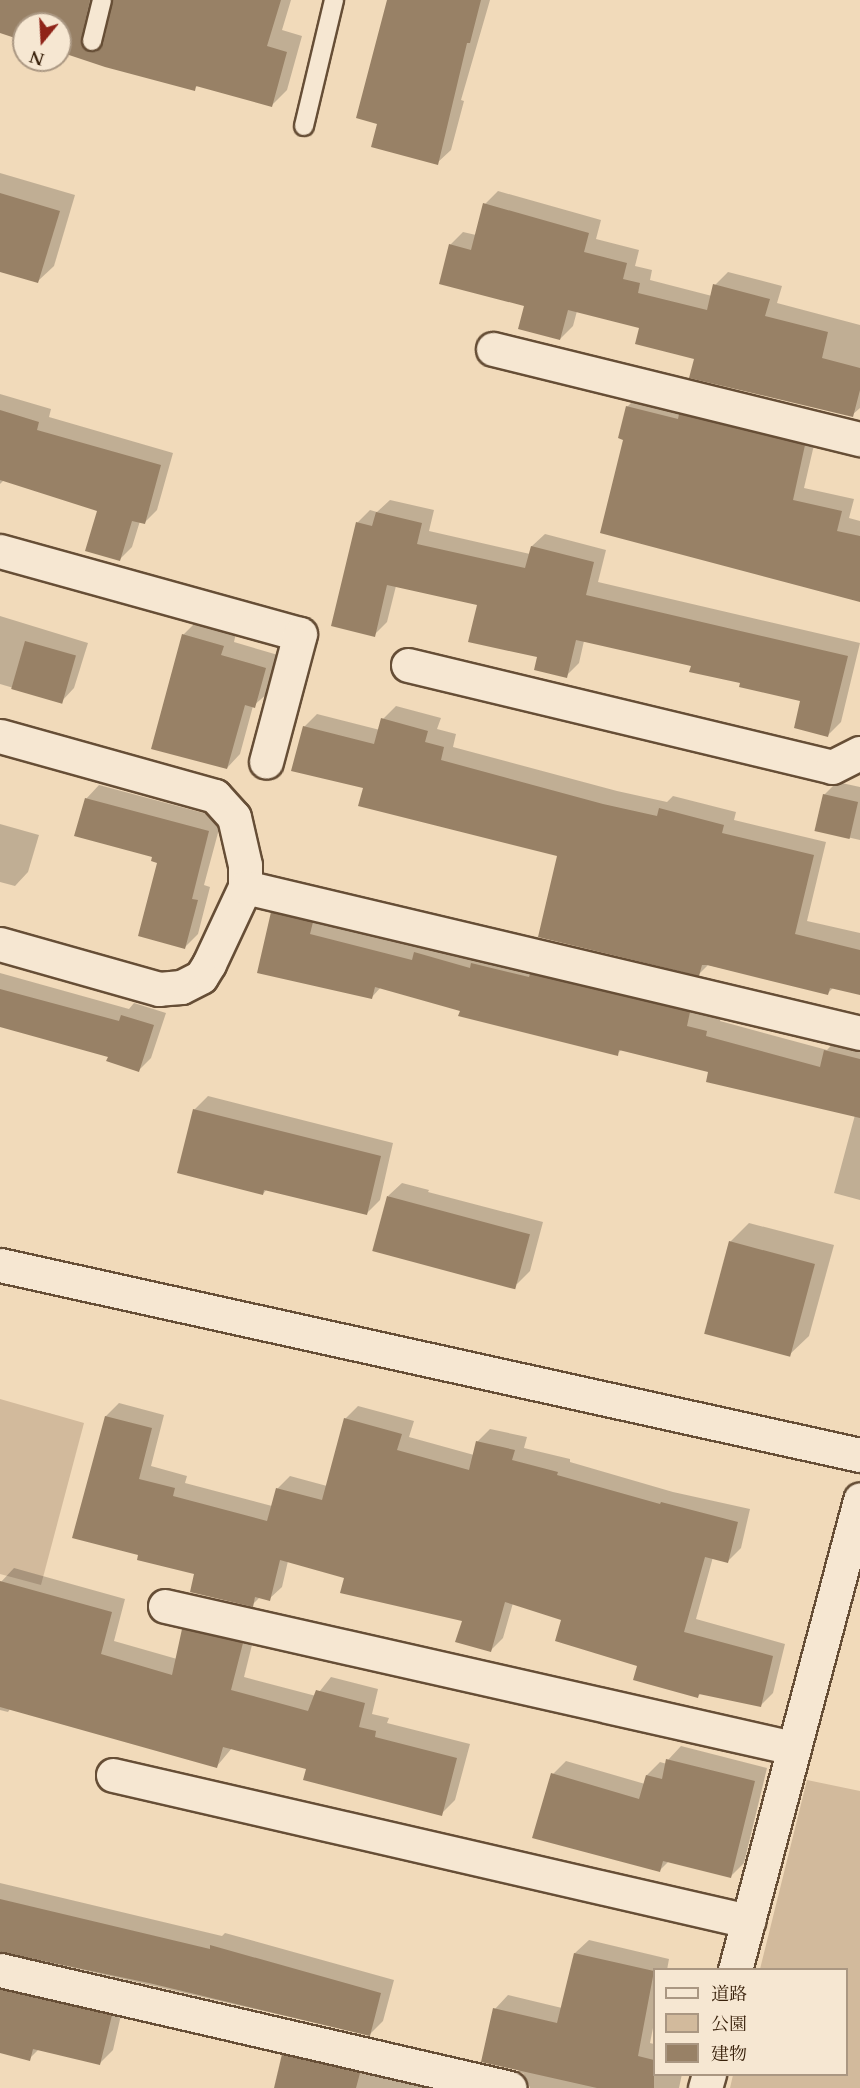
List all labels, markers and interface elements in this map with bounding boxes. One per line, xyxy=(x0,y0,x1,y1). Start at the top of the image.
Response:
north arrow xyxy=(12,12,72,72)
text: N xyxy=(27,45,47,70)
legend xyxy=(653,1968,848,2076)
text: 道路 xyxy=(711,1982,747,2007)
text: 公園 xyxy=(711,2012,747,2037)
text: 建物 xyxy=(711,2042,747,2067)

